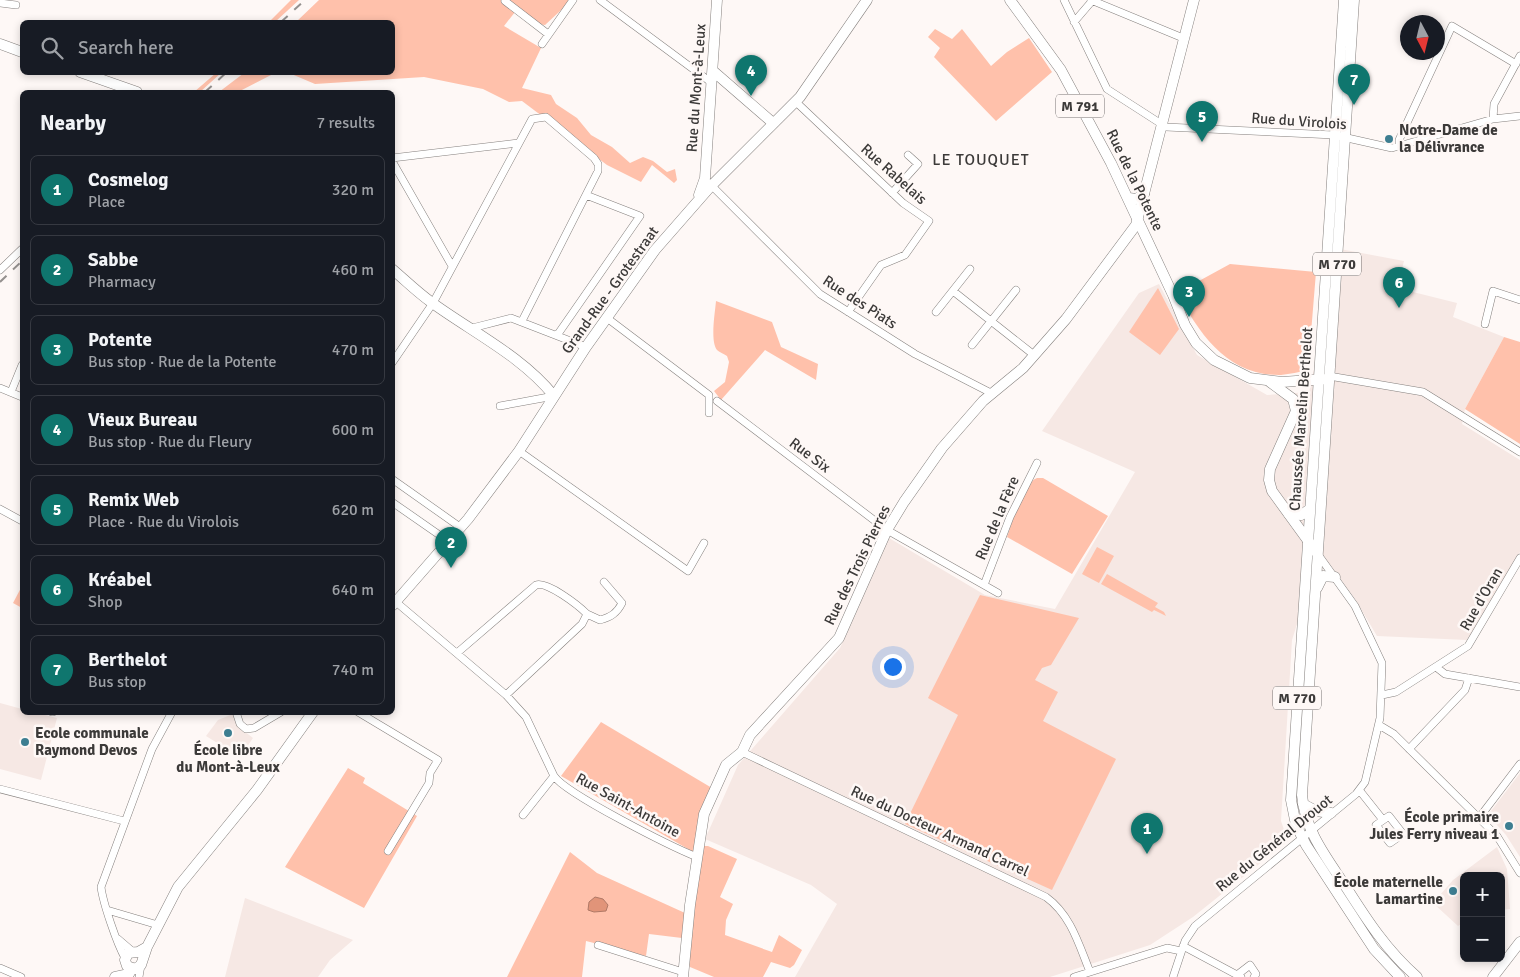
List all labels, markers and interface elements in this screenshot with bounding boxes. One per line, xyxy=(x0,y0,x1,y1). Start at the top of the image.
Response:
north arrow xyxy=(1400,15,1445,60)
search box xyxy=(20,20,395,75)
street label: Rue du Mont-à-Leux xyxy=(683,23,709,153)
icon: search xyxy=(38,34,66,62)
text: Search here xyxy=(78,36,174,60)
pin: 4 xyxy=(735,55,767,96)
pin: 7 xyxy=(1338,64,1370,105)
road number: M 791 xyxy=(1056,94,1104,118)
pin: 5 xyxy=(1186,101,1218,142)
street label: Rue du Virolois xyxy=(1251,109,1348,133)
text: Nearby xyxy=(40,110,106,136)
text: 7 results xyxy=(316,113,375,133)
place label: Notre-Dame de la Délivrance xyxy=(1399,121,1498,156)
street label: Rue de la Potente xyxy=(1103,126,1167,234)
marker: Notre-Dame de la Délivrance xyxy=(1383,133,1395,145)
street label: Rue Rabelais xyxy=(857,140,931,209)
district label: LE TOUQUET xyxy=(932,150,1030,170)
text: Cosmelog xyxy=(88,168,168,192)
text: 1 xyxy=(53,180,61,200)
text: 320 m xyxy=(332,180,374,200)
text: Place xyxy=(88,192,125,212)
street label: Grand-Rue - Grotestraat xyxy=(558,223,662,357)
text: Sabbe xyxy=(88,248,138,272)
road number: M 770 xyxy=(1313,252,1361,276)
text: 2 xyxy=(53,260,61,280)
text: 460 m xyxy=(332,260,374,280)
pin: 6 xyxy=(1383,267,1415,308)
street label: Rue des Piats xyxy=(820,271,901,333)
text: Pharmacy xyxy=(88,272,156,292)
pin: 3 xyxy=(1173,276,1205,317)
street label: Chaussée Marcelin Berthelot xyxy=(1286,326,1316,512)
text: Potente xyxy=(88,328,152,352)
text: 3 xyxy=(53,340,61,360)
text: 470 m xyxy=(332,340,374,360)
text: Bus stop · Rue de la Potente xyxy=(88,352,276,372)
text: Vieux Bureau xyxy=(88,408,197,432)
text: 4 xyxy=(53,420,61,440)
text: 600 m xyxy=(332,420,374,440)
text: Bus stop · Rue du Fleury xyxy=(88,432,252,452)
street label: Rue Six xyxy=(786,434,834,476)
street label: Rue de la Fère xyxy=(971,473,1023,563)
text: Remix Web xyxy=(88,488,179,512)
text: 5 xyxy=(53,500,61,520)
text: 620 m xyxy=(332,500,374,520)
street label: Rue des Trois Pierres xyxy=(820,502,894,628)
text: Place · Rue du Virolois xyxy=(88,512,239,532)
pin: 2 xyxy=(435,527,467,568)
street label: Rue d'Oran xyxy=(1456,564,1506,634)
text: Kréabel xyxy=(88,568,152,592)
text: 6 xyxy=(53,580,61,600)
text: 640 m xyxy=(332,580,374,600)
text: Shop xyxy=(88,592,122,612)
text: Berthelot xyxy=(88,648,167,672)
your location xyxy=(880,654,906,680)
text: 7 xyxy=(53,660,61,680)
text: 740 m xyxy=(332,660,374,680)
text: Bus stop xyxy=(88,672,146,692)
road number: M 770 xyxy=(1273,686,1321,710)
place label: Ecole communale Raymond Devos xyxy=(35,724,149,759)
marker: École libre du Mont-à-Leux xyxy=(222,727,234,739)
marker: Ecole communale Raymond Devos xyxy=(19,736,31,748)
place label: École libre du Mont-à-Leux xyxy=(176,740,280,776)
street label: Rue Saint-Antoine xyxy=(573,769,683,841)
street label: Rue du Docteur Armand Carrel xyxy=(848,782,1032,880)
street label: Rue du Général Drouot xyxy=(1212,791,1336,895)
place label: École primaire Jules Ferry niveau 1 xyxy=(1369,807,1499,843)
pin: 1 xyxy=(1131,813,1163,854)
marker: École primaire Jules Ferry niveau 1 xyxy=(1503,820,1515,832)
place label: École maternelle Lamartine xyxy=(1334,872,1443,908)
map controls xyxy=(1460,872,1505,962)
button: + xyxy=(1460,872,1505,917)
marker: École maternelle Lamartine xyxy=(1447,885,1459,897)
button: − xyxy=(1460,917,1505,962)

